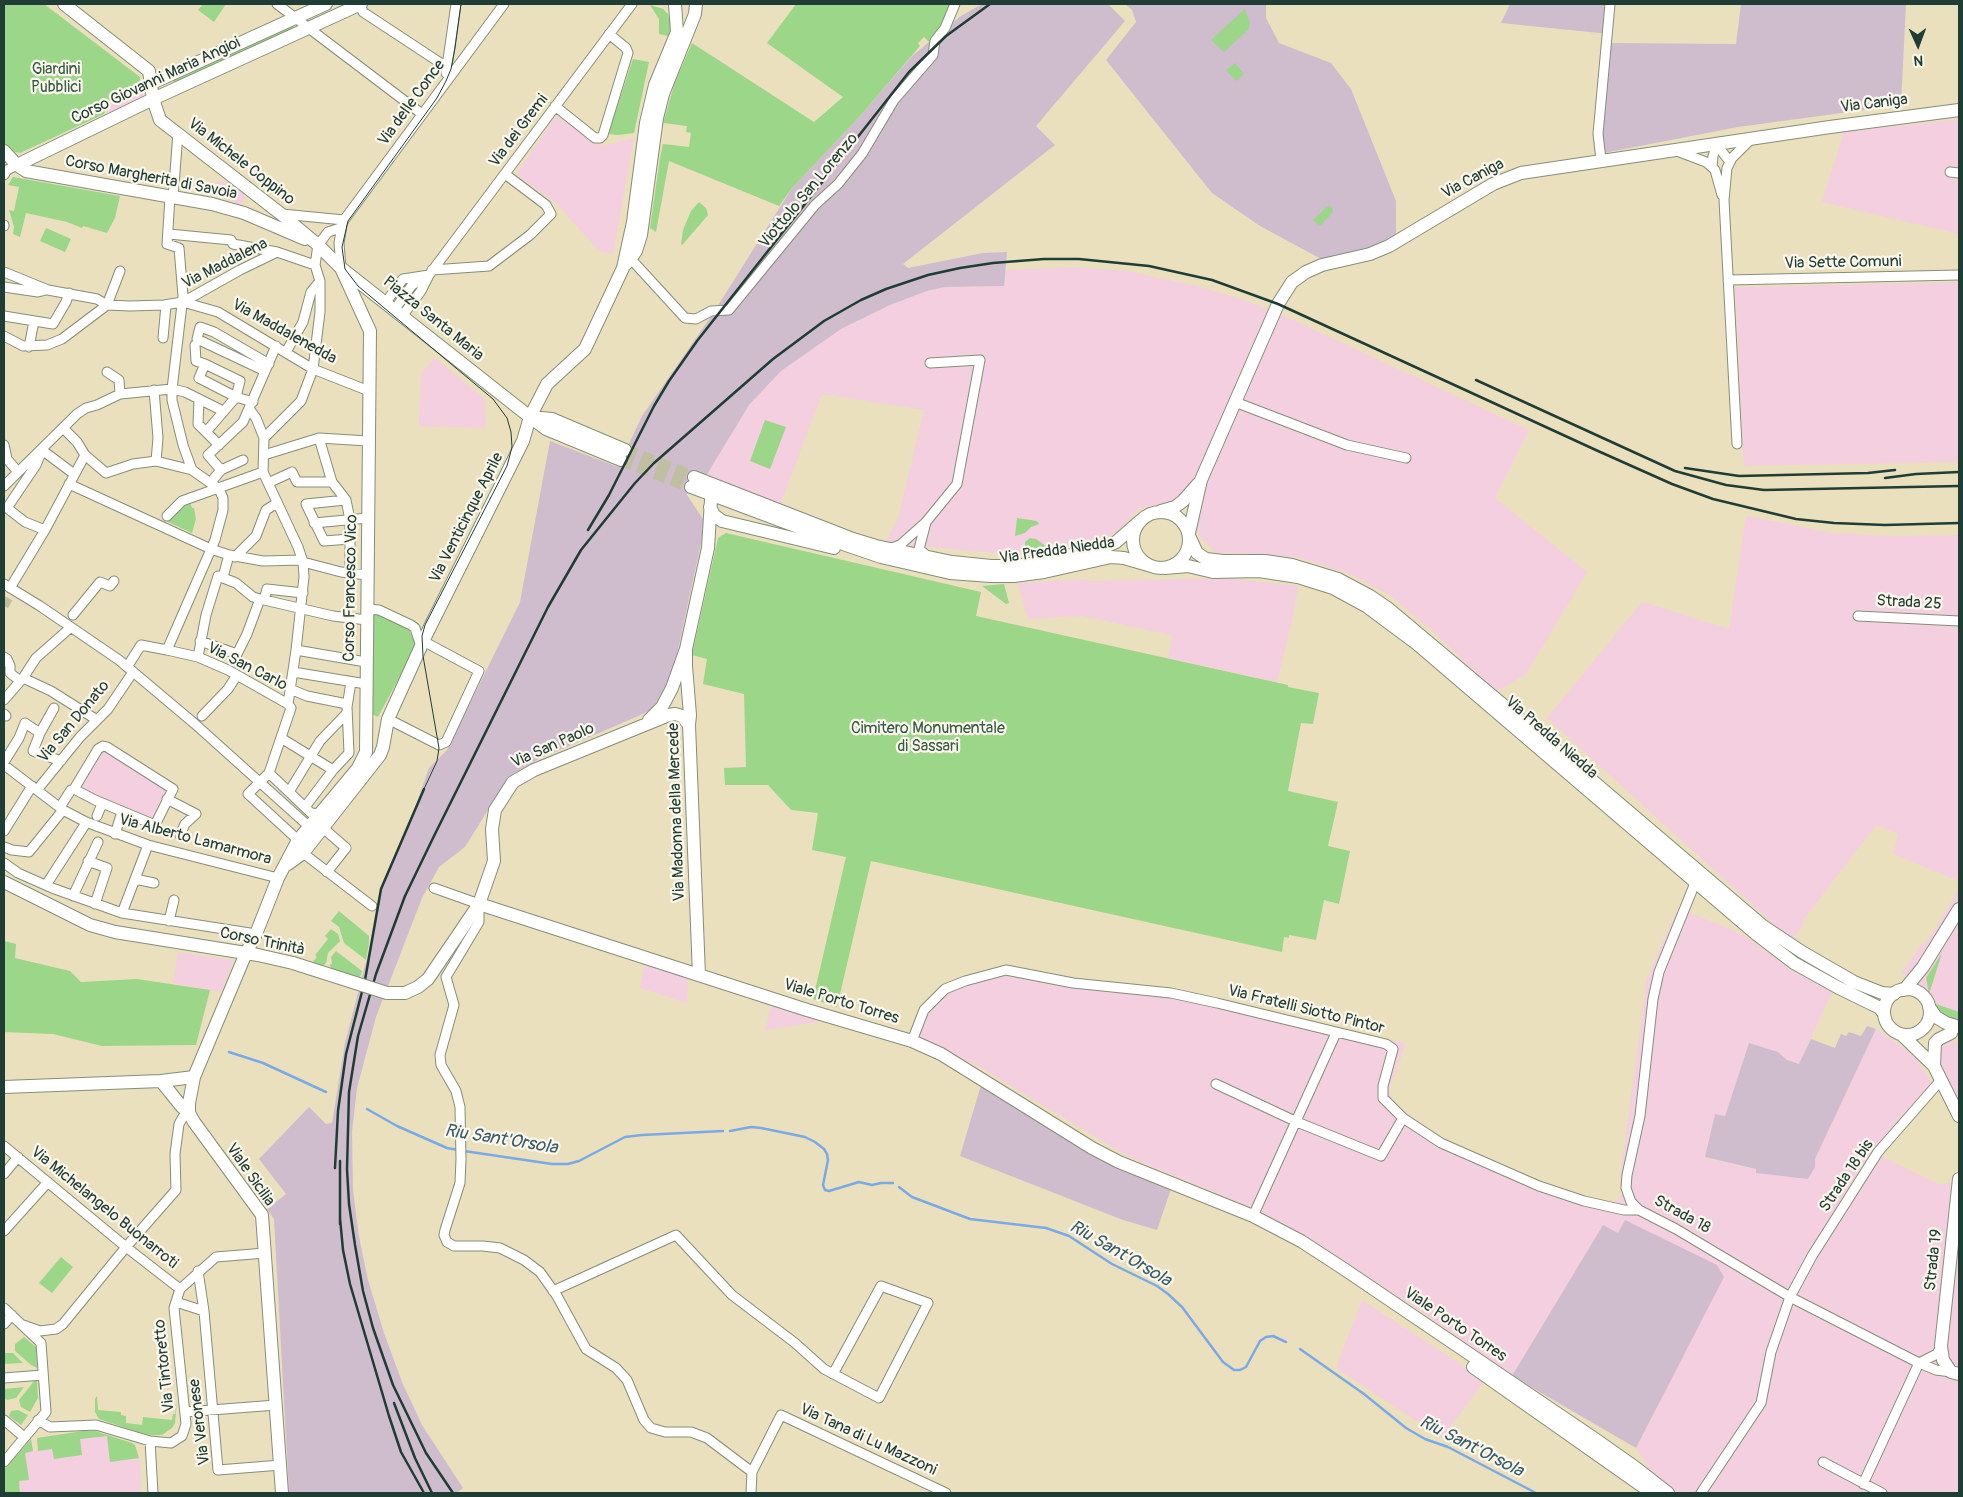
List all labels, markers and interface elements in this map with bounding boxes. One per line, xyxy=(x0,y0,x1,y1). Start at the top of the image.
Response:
north arrow xyxy=(1893,20,1943,70)
street label: Corso Giovanni Maria Angioi xyxy=(68,33,244,129)
text: N xyxy=(1914,52,1924,69)
street label: Via delle Conce xyxy=(374,56,450,150)
park label: Giardini Pubblici xyxy=(31,60,81,98)
street label: Via Caniga xyxy=(1839,90,1909,118)
street label: Via dei Gremi xyxy=(485,91,553,171)
street label: Via Michele Coppino xyxy=(184,114,298,210)
street label: Viottolo San Lorenzo xyxy=(755,130,863,252)
street label: Corso Margherita di Savoia xyxy=(63,152,239,204)
street label: Via Caniga xyxy=(1439,155,1507,203)
street label: Via Maddalena xyxy=(179,234,271,294)
street label: Via Sette Comuni xyxy=(1784,252,1902,274)
street label: Piazza Santa Maria xyxy=(379,272,487,366)
street label: Via Maddalenedda xyxy=(228,295,340,369)
street label: Via Venticinque Aprile xyxy=(426,450,508,586)
street label: Corso Francesco Vico xyxy=(340,514,362,662)
street label: Via Predda Niedda xyxy=(998,533,1116,569)
street label: Strada 25 xyxy=(1876,592,1942,614)
street label: Via San Carlo xyxy=(204,639,290,695)
street label: Via San Donato xyxy=(34,677,114,767)
street label: Via Predda Niedda xyxy=(1501,693,1601,783)
street label: Via San Paolo xyxy=(509,719,597,773)
park label: Cimitero Monumentale di Sassari xyxy=(851,719,1005,757)
street label: Via Madonna della Mercede xyxy=(664,722,690,902)
street label: Via Alberto Lamarmora xyxy=(117,810,273,870)
street label: Corso Trinità xyxy=(218,924,306,960)
street label: Viale Porto Torres xyxy=(781,975,901,1029)
street label: Via Fratelli Siotto Pintor xyxy=(1226,981,1386,1039)
water label: Riu Sant'Orsola xyxy=(443,1120,559,1160)
street label: Strada 18 bis xyxy=(1816,1136,1878,1216)
street label: Viale Sicilia xyxy=(221,1140,279,1210)
street label: Via Michelangelo Buonarroti xyxy=(27,1143,181,1273)
street label: Strada 18 xyxy=(1650,1192,1714,1238)
water label: Riu Sant'Orsola xyxy=(1065,1216,1175,1292)
street label: Strada 19 xyxy=(1921,1228,1947,1292)
street label: Viale Porto Torres xyxy=(1400,1284,1510,1366)
street label: Via Tintoretto xyxy=(151,1318,179,1414)
street label: Via Veronese xyxy=(185,1378,215,1466)
street label: Via Tana di Lu Mazzoni xyxy=(796,1400,940,1480)
water label: Riu Sant'Orsola xyxy=(1415,1412,1527,1482)

